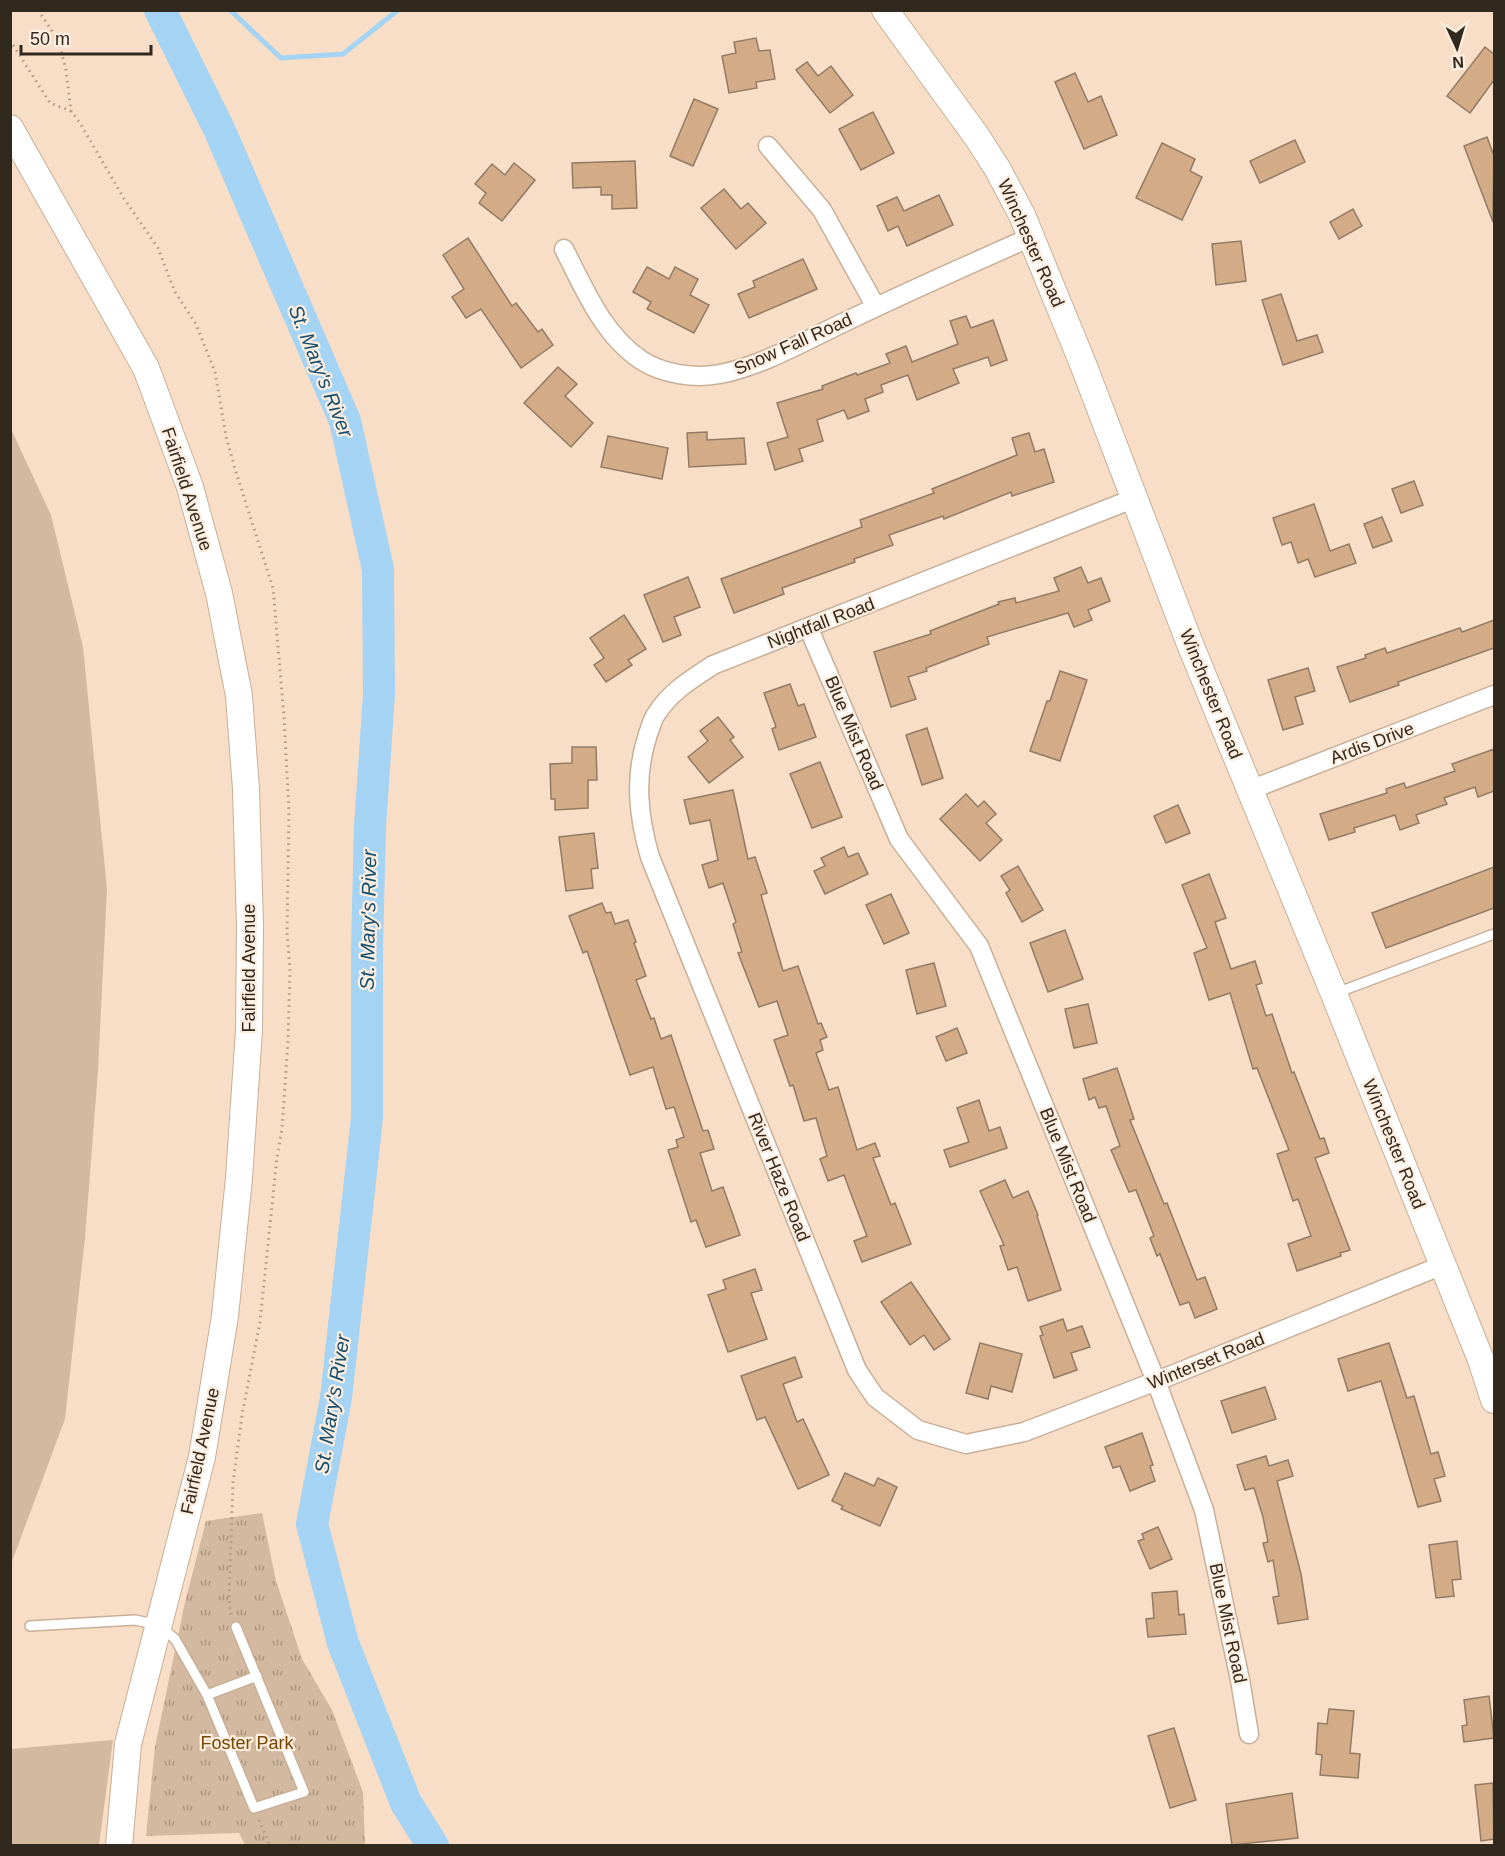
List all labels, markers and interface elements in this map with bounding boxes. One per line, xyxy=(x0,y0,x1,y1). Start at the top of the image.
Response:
scale bar xyxy=(21,18,152,56)
north arrow xyxy=(1427,18,1487,78)
text: 50 m xyxy=(30,29,70,49)
text: N xyxy=(1452,54,1464,71)
street label: Winchester Road xyxy=(994,176,1068,310)
water label: St. Mary's River xyxy=(284,302,358,441)
street label: Snow Fall Road xyxy=(731,309,855,379)
street label: Fairfield Avenue xyxy=(158,425,216,553)
street label: Nightfall Road xyxy=(765,593,877,653)
street label: Winchester Road xyxy=(1176,626,1246,762)
street label: Blue Mist Road xyxy=(821,673,887,793)
street label: Ardis Drive xyxy=(1327,718,1417,768)
water label: St. Mary's River xyxy=(356,848,380,990)
street label: Fairfield Avenue xyxy=(239,904,259,1032)
street label: Winchester Road xyxy=(1359,1076,1429,1212)
street label: Blue Mist Road xyxy=(1036,1105,1100,1225)
street label: River Haze Road xyxy=(744,1110,814,1244)
street label: Winterset Road xyxy=(1145,1328,1267,1394)
water label: St. Mary's River xyxy=(310,1332,354,1475)
street label: Fairfield Avenue xyxy=(177,1386,223,1516)
street label: Blue Mist Road xyxy=(1206,1561,1250,1685)
park label: Foster Park xyxy=(200,1733,295,1753)

